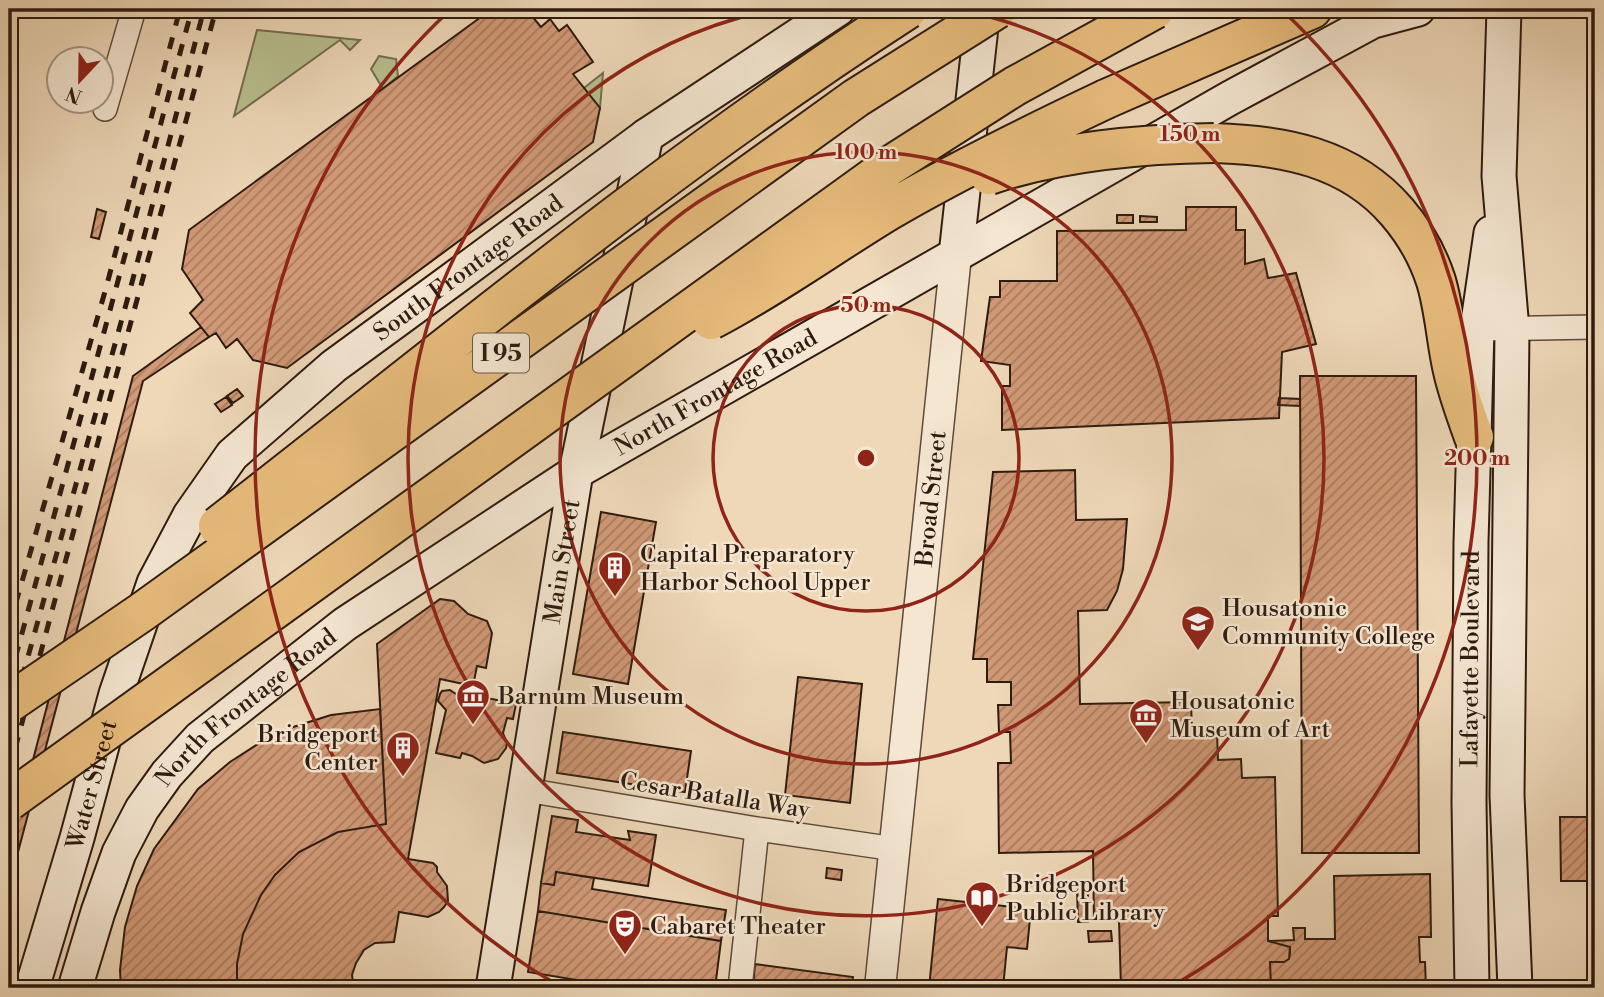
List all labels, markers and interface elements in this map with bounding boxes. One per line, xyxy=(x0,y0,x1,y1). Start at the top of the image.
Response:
north arrow xyxy=(46,46,116,116)
text: N xyxy=(63,81,85,109)
text: 150 m xyxy=(1160,122,1220,148)
text: 100 m xyxy=(835,140,897,166)
street label: South Frontage Road xyxy=(368,188,570,348)
text: 50 m xyxy=(841,293,891,319)
street label: North Frontage Road xyxy=(609,323,823,463)
road number: I 95 xyxy=(473,334,529,372)
street label: Broad Street xyxy=(910,429,954,569)
centre of rings xyxy=(854,446,878,470)
text: 200 m xyxy=(1444,446,1510,472)
street label: Main Street xyxy=(538,497,587,626)
place label: Capital Preparatory Harbor School Upper xyxy=(640,540,871,598)
building icon: Capital Preparatory Harbor School Upper xyxy=(596,549,634,598)
street label: Lafayette Boulevard xyxy=(1455,550,1487,768)
place label: Housatonic Community College xyxy=(1222,594,1435,652)
school or university icon: Housatonic Community College xyxy=(1179,603,1217,652)
street label: North Frontage Road xyxy=(149,622,343,793)
museum icon: Barnum Museum xyxy=(454,677,492,726)
place label: Barnum Museum xyxy=(497,682,684,712)
place label: Housatonic Museum of Art xyxy=(1170,687,1330,745)
museum icon: Housatonic Museum of Art xyxy=(1127,696,1165,745)
street label: Water Street xyxy=(60,716,124,854)
place label: Bridgeport Center xyxy=(257,720,378,778)
building icon: Bridgeport Center xyxy=(384,729,422,778)
street label: Cesar Batalla Way xyxy=(618,766,812,826)
place label: Bridgeport Public Library xyxy=(1005,870,1165,928)
library icon: Bridgeport Public Library xyxy=(963,879,1001,928)
theatre icon: Cabaret Theater xyxy=(606,907,644,956)
place label: Cabaret Theater xyxy=(650,912,826,942)

